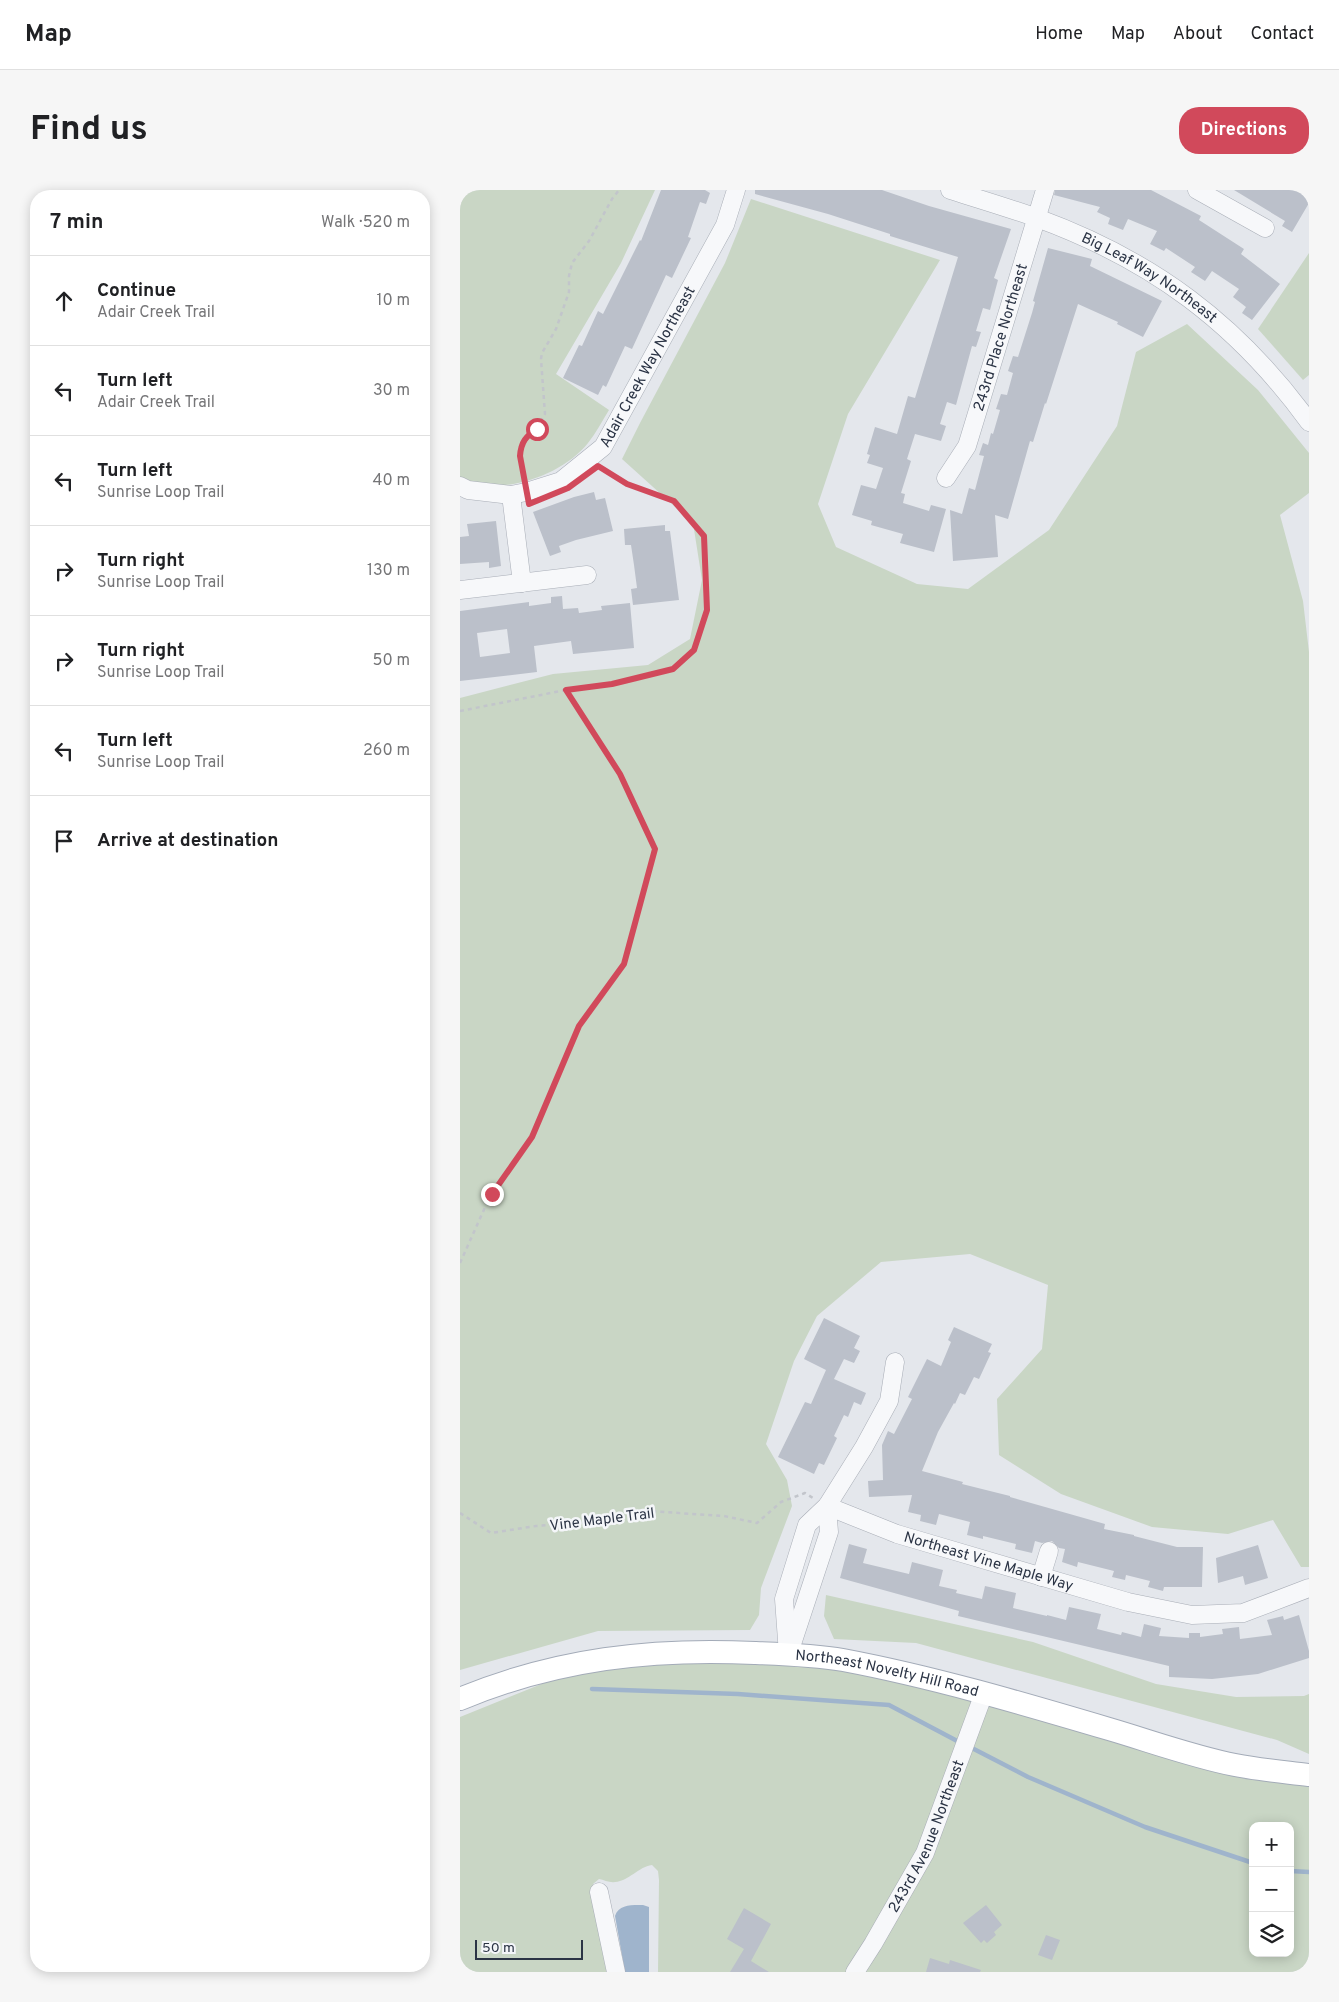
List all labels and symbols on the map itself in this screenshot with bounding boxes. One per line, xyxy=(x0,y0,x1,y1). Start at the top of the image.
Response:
street label: Big Leaf Way Northeast xyxy=(1078,229,1220,328)
street label: 243rd Place Northeast xyxy=(970,262,1033,414)
street label: Adair Creek Way Northeast xyxy=(596,283,701,451)
route start xyxy=(526,418,549,441)
route end xyxy=(481,1183,504,1206)
street label: Vine Maple Trail xyxy=(549,1505,656,1536)
street label: Northeast Vine Maple Way xyxy=(901,1528,1075,1596)
street label: Northeast Novelty Hill Road xyxy=(795,1647,980,1702)
street label: 243rd Avenue Northeast xyxy=(885,1758,969,1916)
scale bar xyxy=(475,1937,582,1960)

